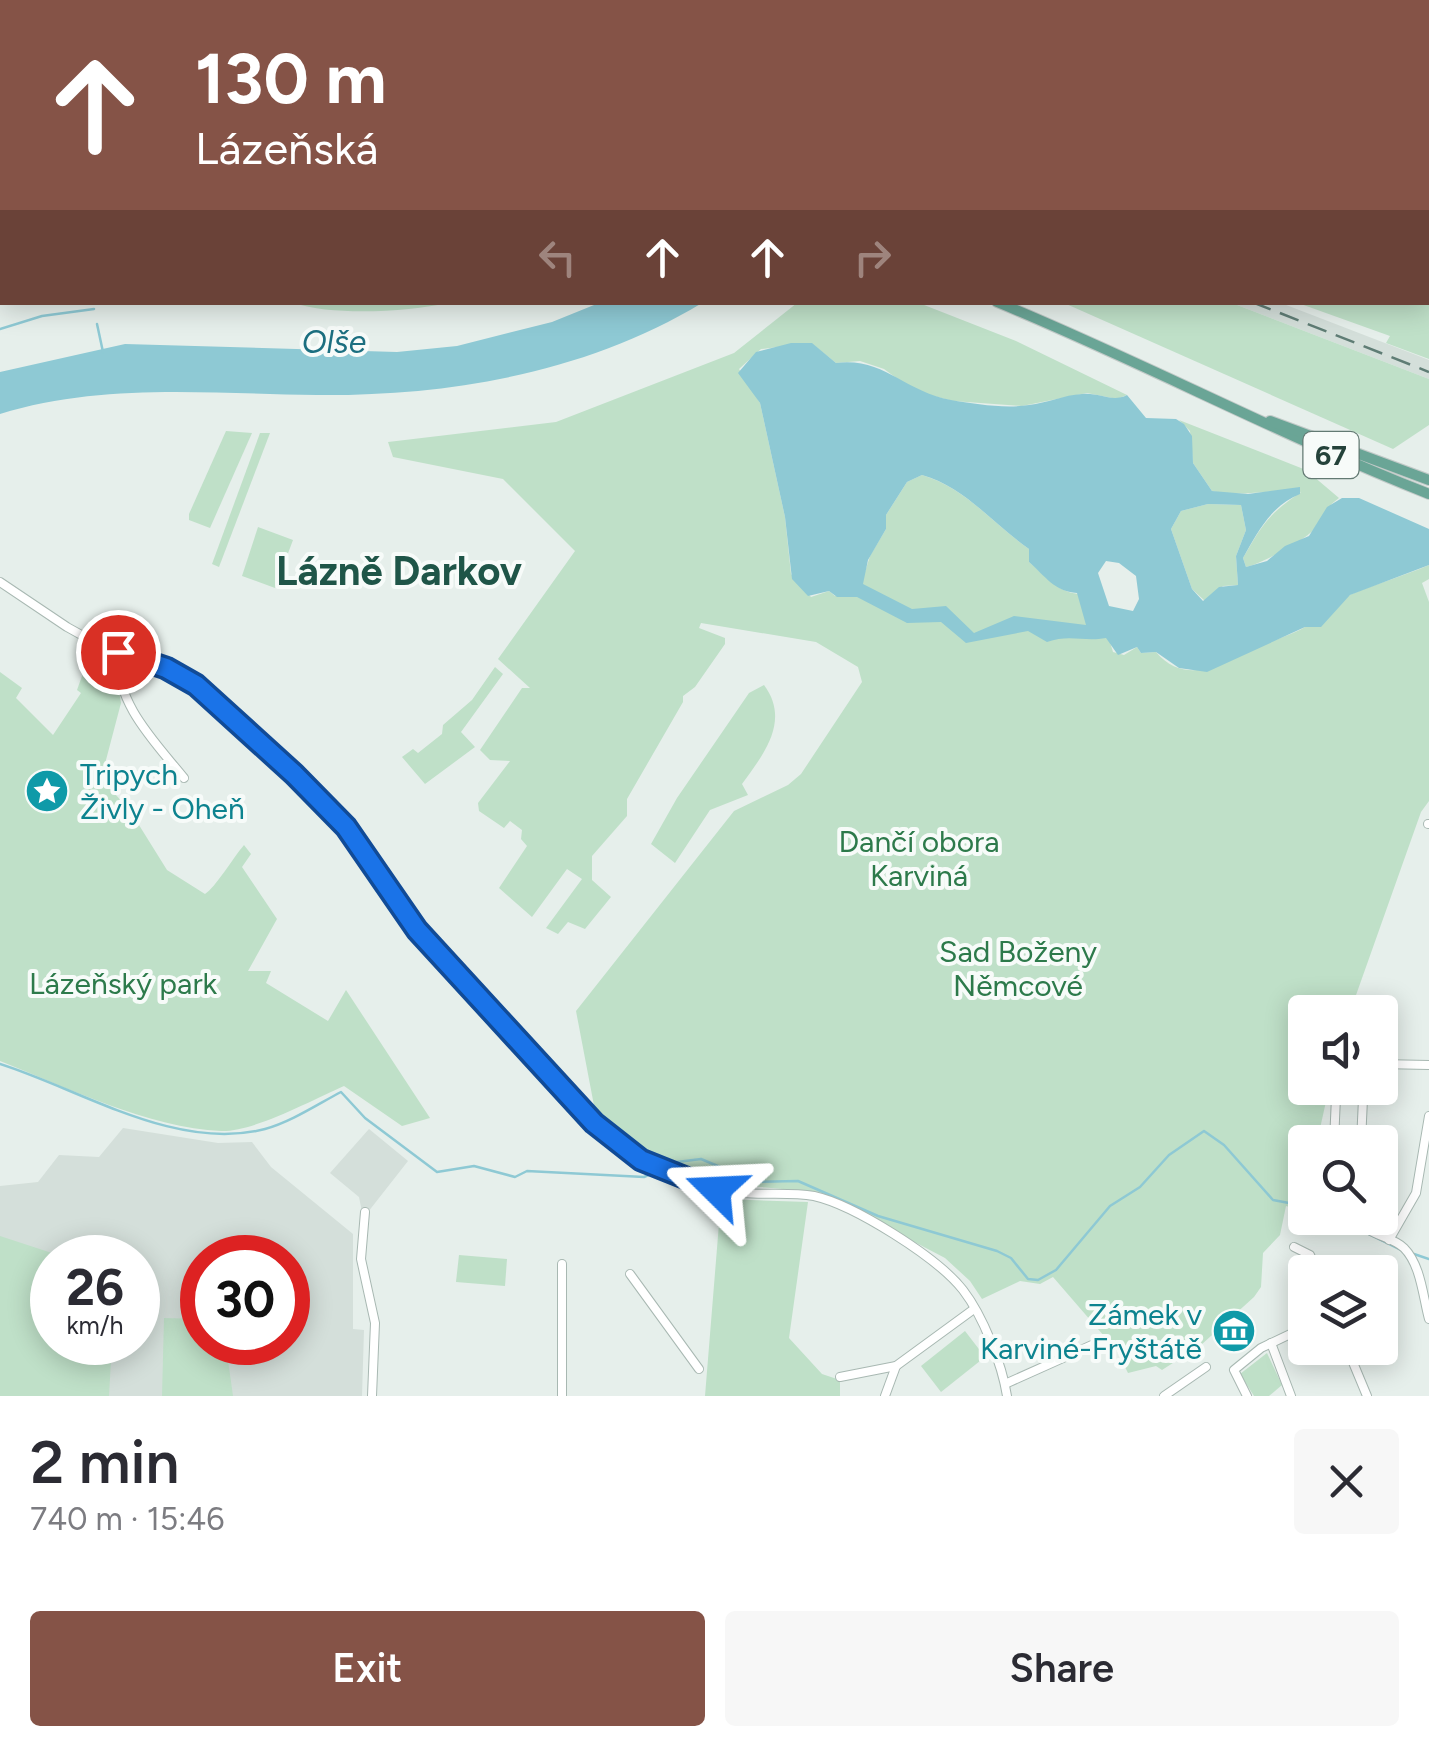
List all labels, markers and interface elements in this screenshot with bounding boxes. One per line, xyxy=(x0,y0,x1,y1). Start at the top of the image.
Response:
text: 130 m xyxy=(195,36,387,121)
icon: ahead xyxy=(30,40,160,170)
text: Lázeňská xyxy=(195,121,378,175)
icon: left xyxy=(530,230,585,285)
icon: ahead xyxy=(635,230,690,285)
icon: ahead xyxy=(740,230,795,285)
icon: right xyxy=(845,230,900,285)
water label: Olše xyxy=(302,323,366,361)
road number: 67 xyxy=(1304,432,1358,478)
district label: Lázně Darkov xyxy=(276,547,522,595)
pin xyxy=(76,610,161,695)
icon: arrive xyxy=(91,625,146,680)
place label: Tripych Živly - Oheň xyxy=(80,756,245,827)
place icon: Tripych Živly - Oheň xyxy=(24,768,70,814)
park label: Dančí obora Karviná xyxy=(838,823,1000,894)
park label: Sad Boženy Němcové xyxy=(939,933,1097,1004)
park label: Lázeňský park xyxy=(29,965,218,1002)
map controls xyxy=(1288,995,1398,1365)
button: sound xyxy=(1288,995,1398,1105)
button: search xyxy=(1288,1125,1398,1235)
position arrow xyxy=(664,1138,768,1242)
speed limit sign: 30 xyxy=(180,1235,310,1365)
button: layers xyxy=(1288,1255,1398,1365)
text: 26 xyxy=(66,1257,124,1318)
place label: Zámek v Karviné-Fryštátě xyxy=(980,1296,1202,1367)
museum icon: Zámek v Karviné-Fryštátě xyxy=(1211,1308,1257,1354)
text: km/h xyxy=(66,1310,124,1340)
text: 2 min xyxy=(30,1426,179,1498)
button: close xyxy=(1294,1429,1399,1534)
text: 740 m · 15:46 xyxy=(30,1500,224,1538)
button: Exit xyxy=(30,1611,705,1726)
button: Share xyxy=(725,1611,1399,1726)

